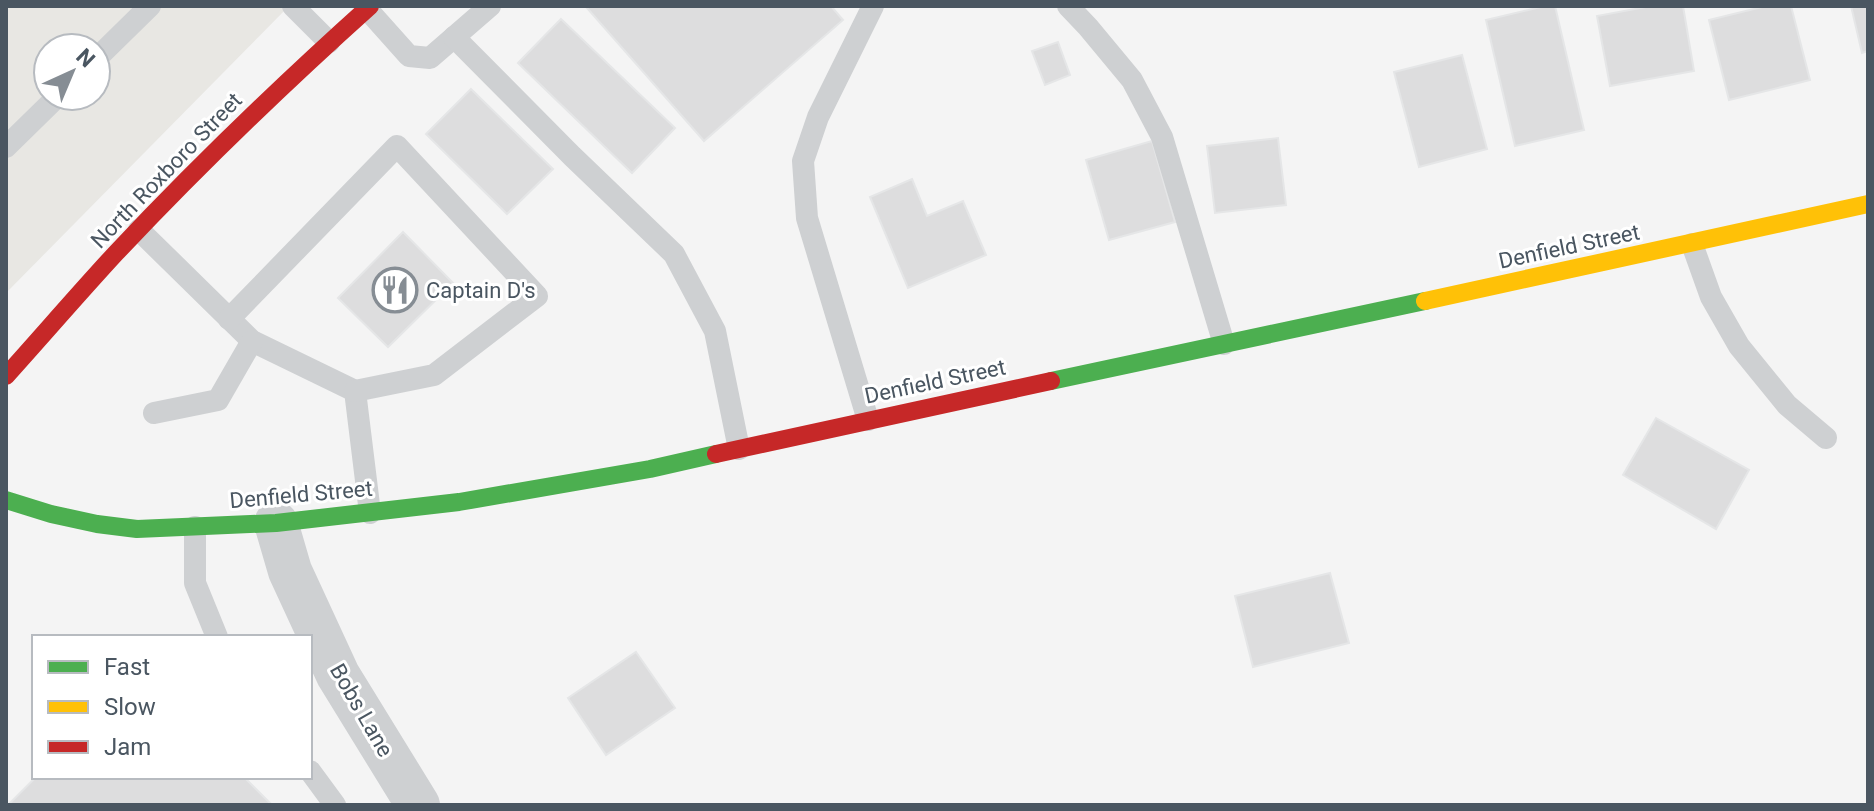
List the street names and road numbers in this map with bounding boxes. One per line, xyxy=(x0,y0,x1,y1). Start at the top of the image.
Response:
street label: North Roxboro Street xyxy=(86,88,247,253)
street label: Denfield Street xyxy=(1496,219,1642,274)
street label: Denfield Street xyxy=(862,354,1008,409)
street label: Denfield Street xyxy=(229,476,374,513)
street label: Bobs Lane xyxy=(325,659,398,761)

